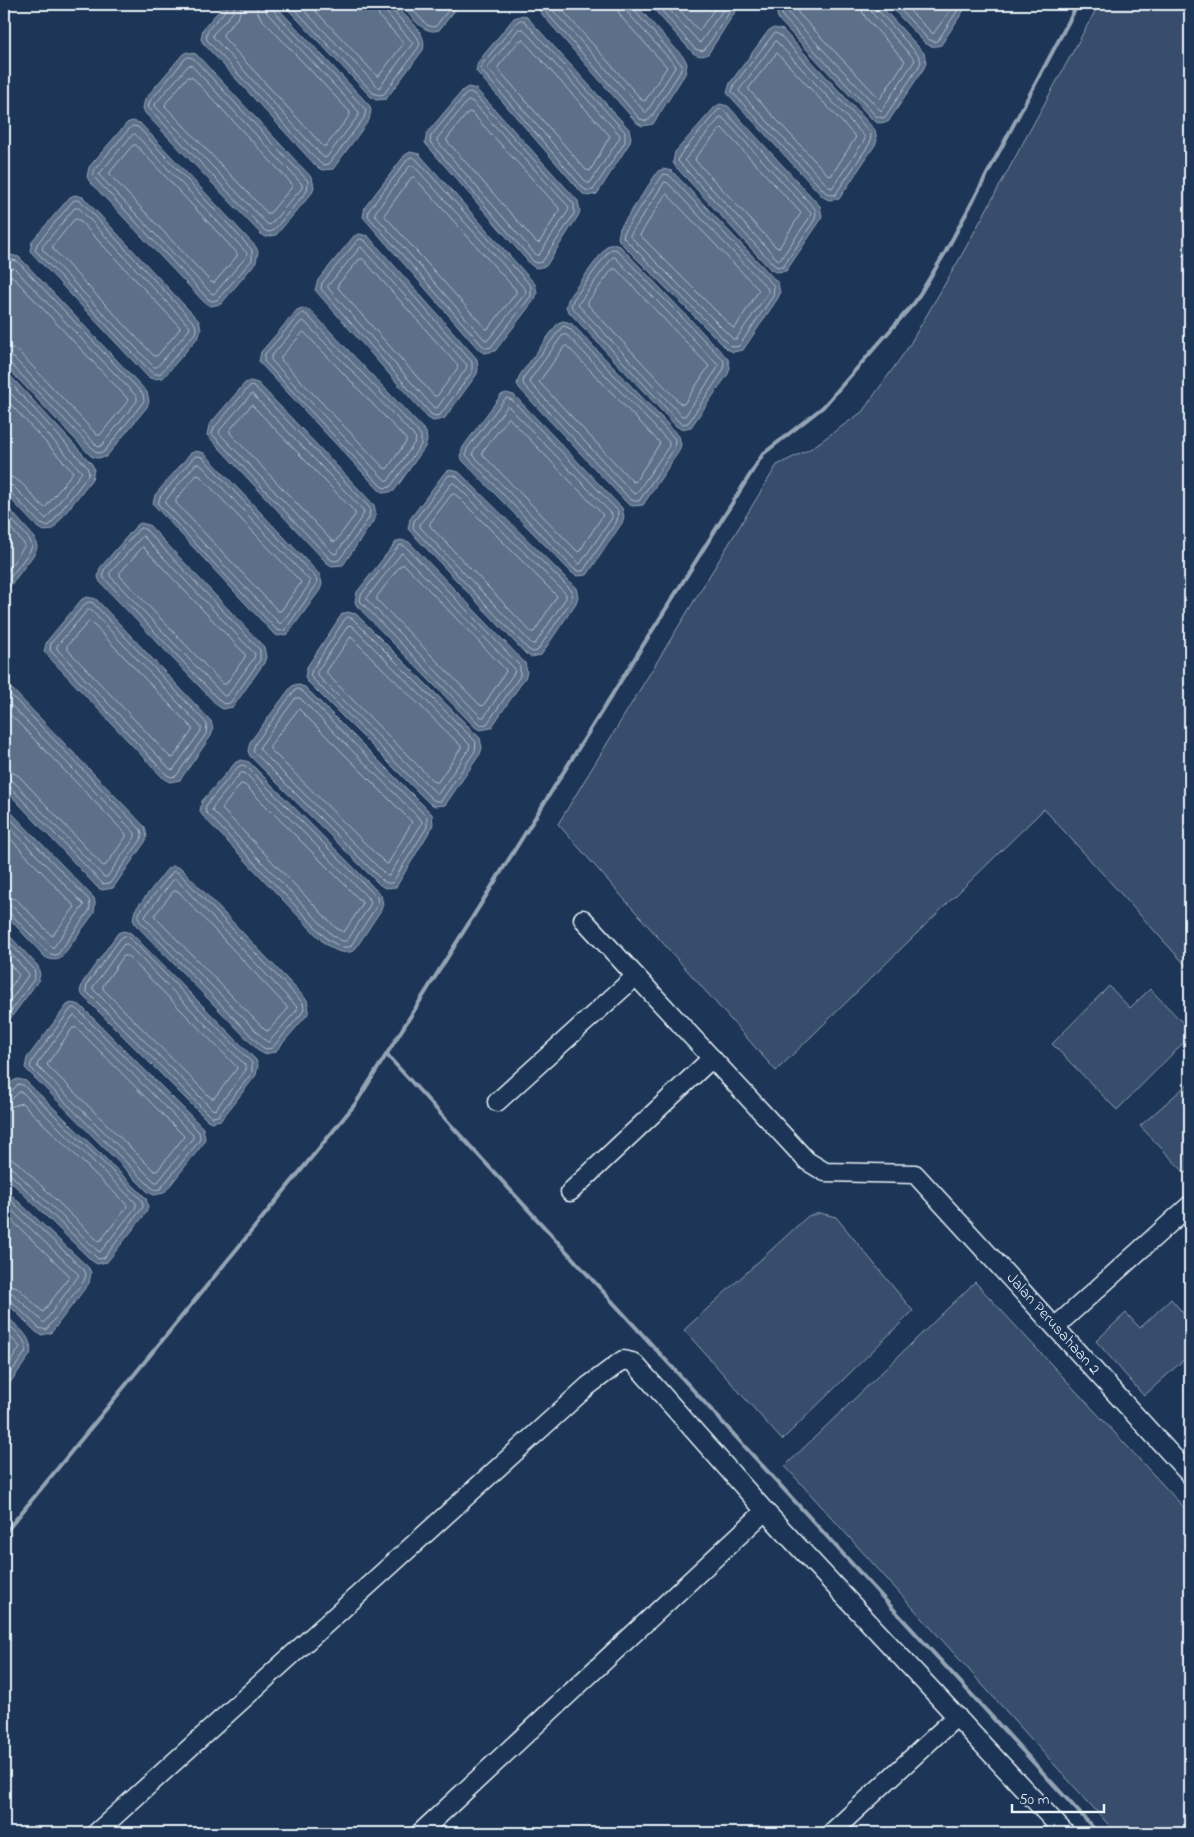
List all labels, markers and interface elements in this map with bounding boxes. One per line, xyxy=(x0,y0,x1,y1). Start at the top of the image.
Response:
street label: Jalan Perusahaan 2 xyxy=(1000,1267,1106,1381)
scale bar xyxy=(1012,1782,1104,1814)
text: 50 m xyxy=(1019,1789,1050,1811)

